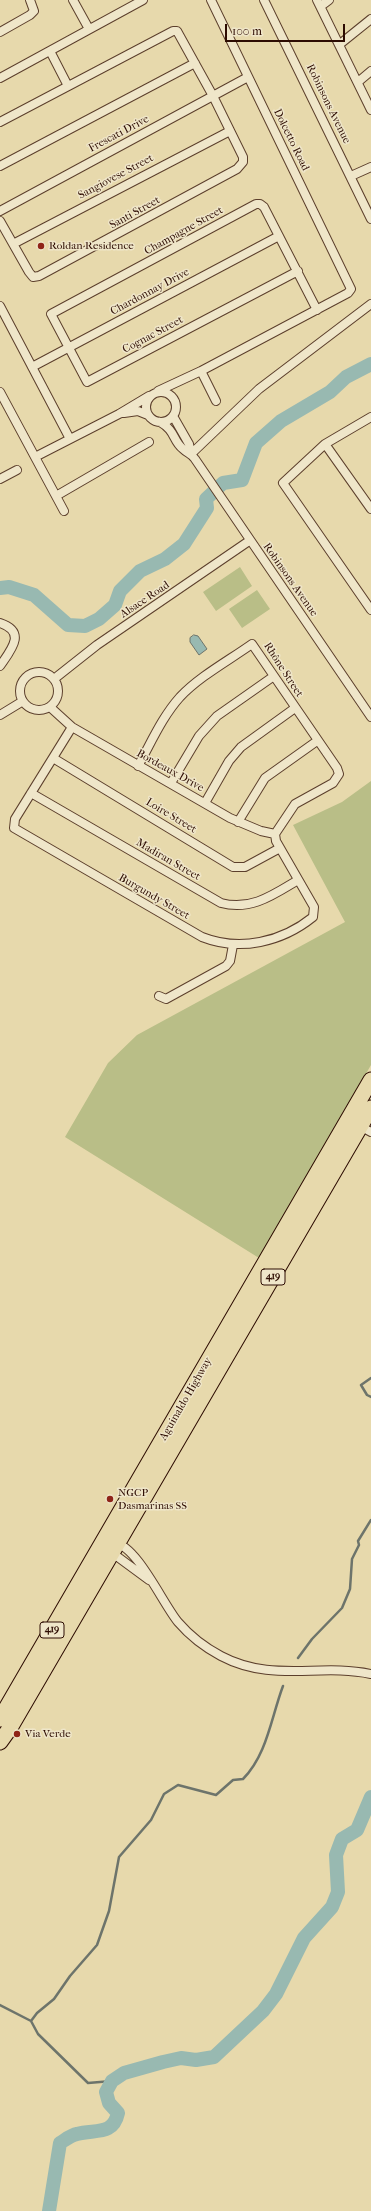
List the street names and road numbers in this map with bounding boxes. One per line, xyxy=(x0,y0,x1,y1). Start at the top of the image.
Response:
street label: Robinsons Avenue xyxy=(303,62,353,146)
street label: Dolcetto Road xyxy=(270,107,312,173)
street label: Frescati Drive xyxy=(87,113,151,155)
street label: Sangiovese Street xyxy=(76,152,156,202)
street label: Santi Street xyxy=(107,194,163,232)
street label: Champagne Street xyxy=(142,204,226,258)
street label: Chardonnay Drive xyxy=(108,266,192,318)
street label: Cognac Street xyxy=(120,314,186,356)
street label: Robinsons Avenue xyxy=(260,541,320,619)
street label: Alsace Road xyxy=(118,579,172,621)
street label: Rhône Street xyxy=(260,640,306,700)
street label: Bordeaux Drive xyxy=(134,747,206,795)
street label: Loire Street xyxy=(143,796,199,836)
street label: Madiran Street xyxy=(134,836,202,884)
street label: Burgundy Street xyxy=(116,871,192,923)
road number: 419 xyxy=(261,1269,285,1285)
street label: Aguinaldo Highway xyxy=(157,1355,215,1443)
road number: 419 xyxy=(40,1622,64,1638)

